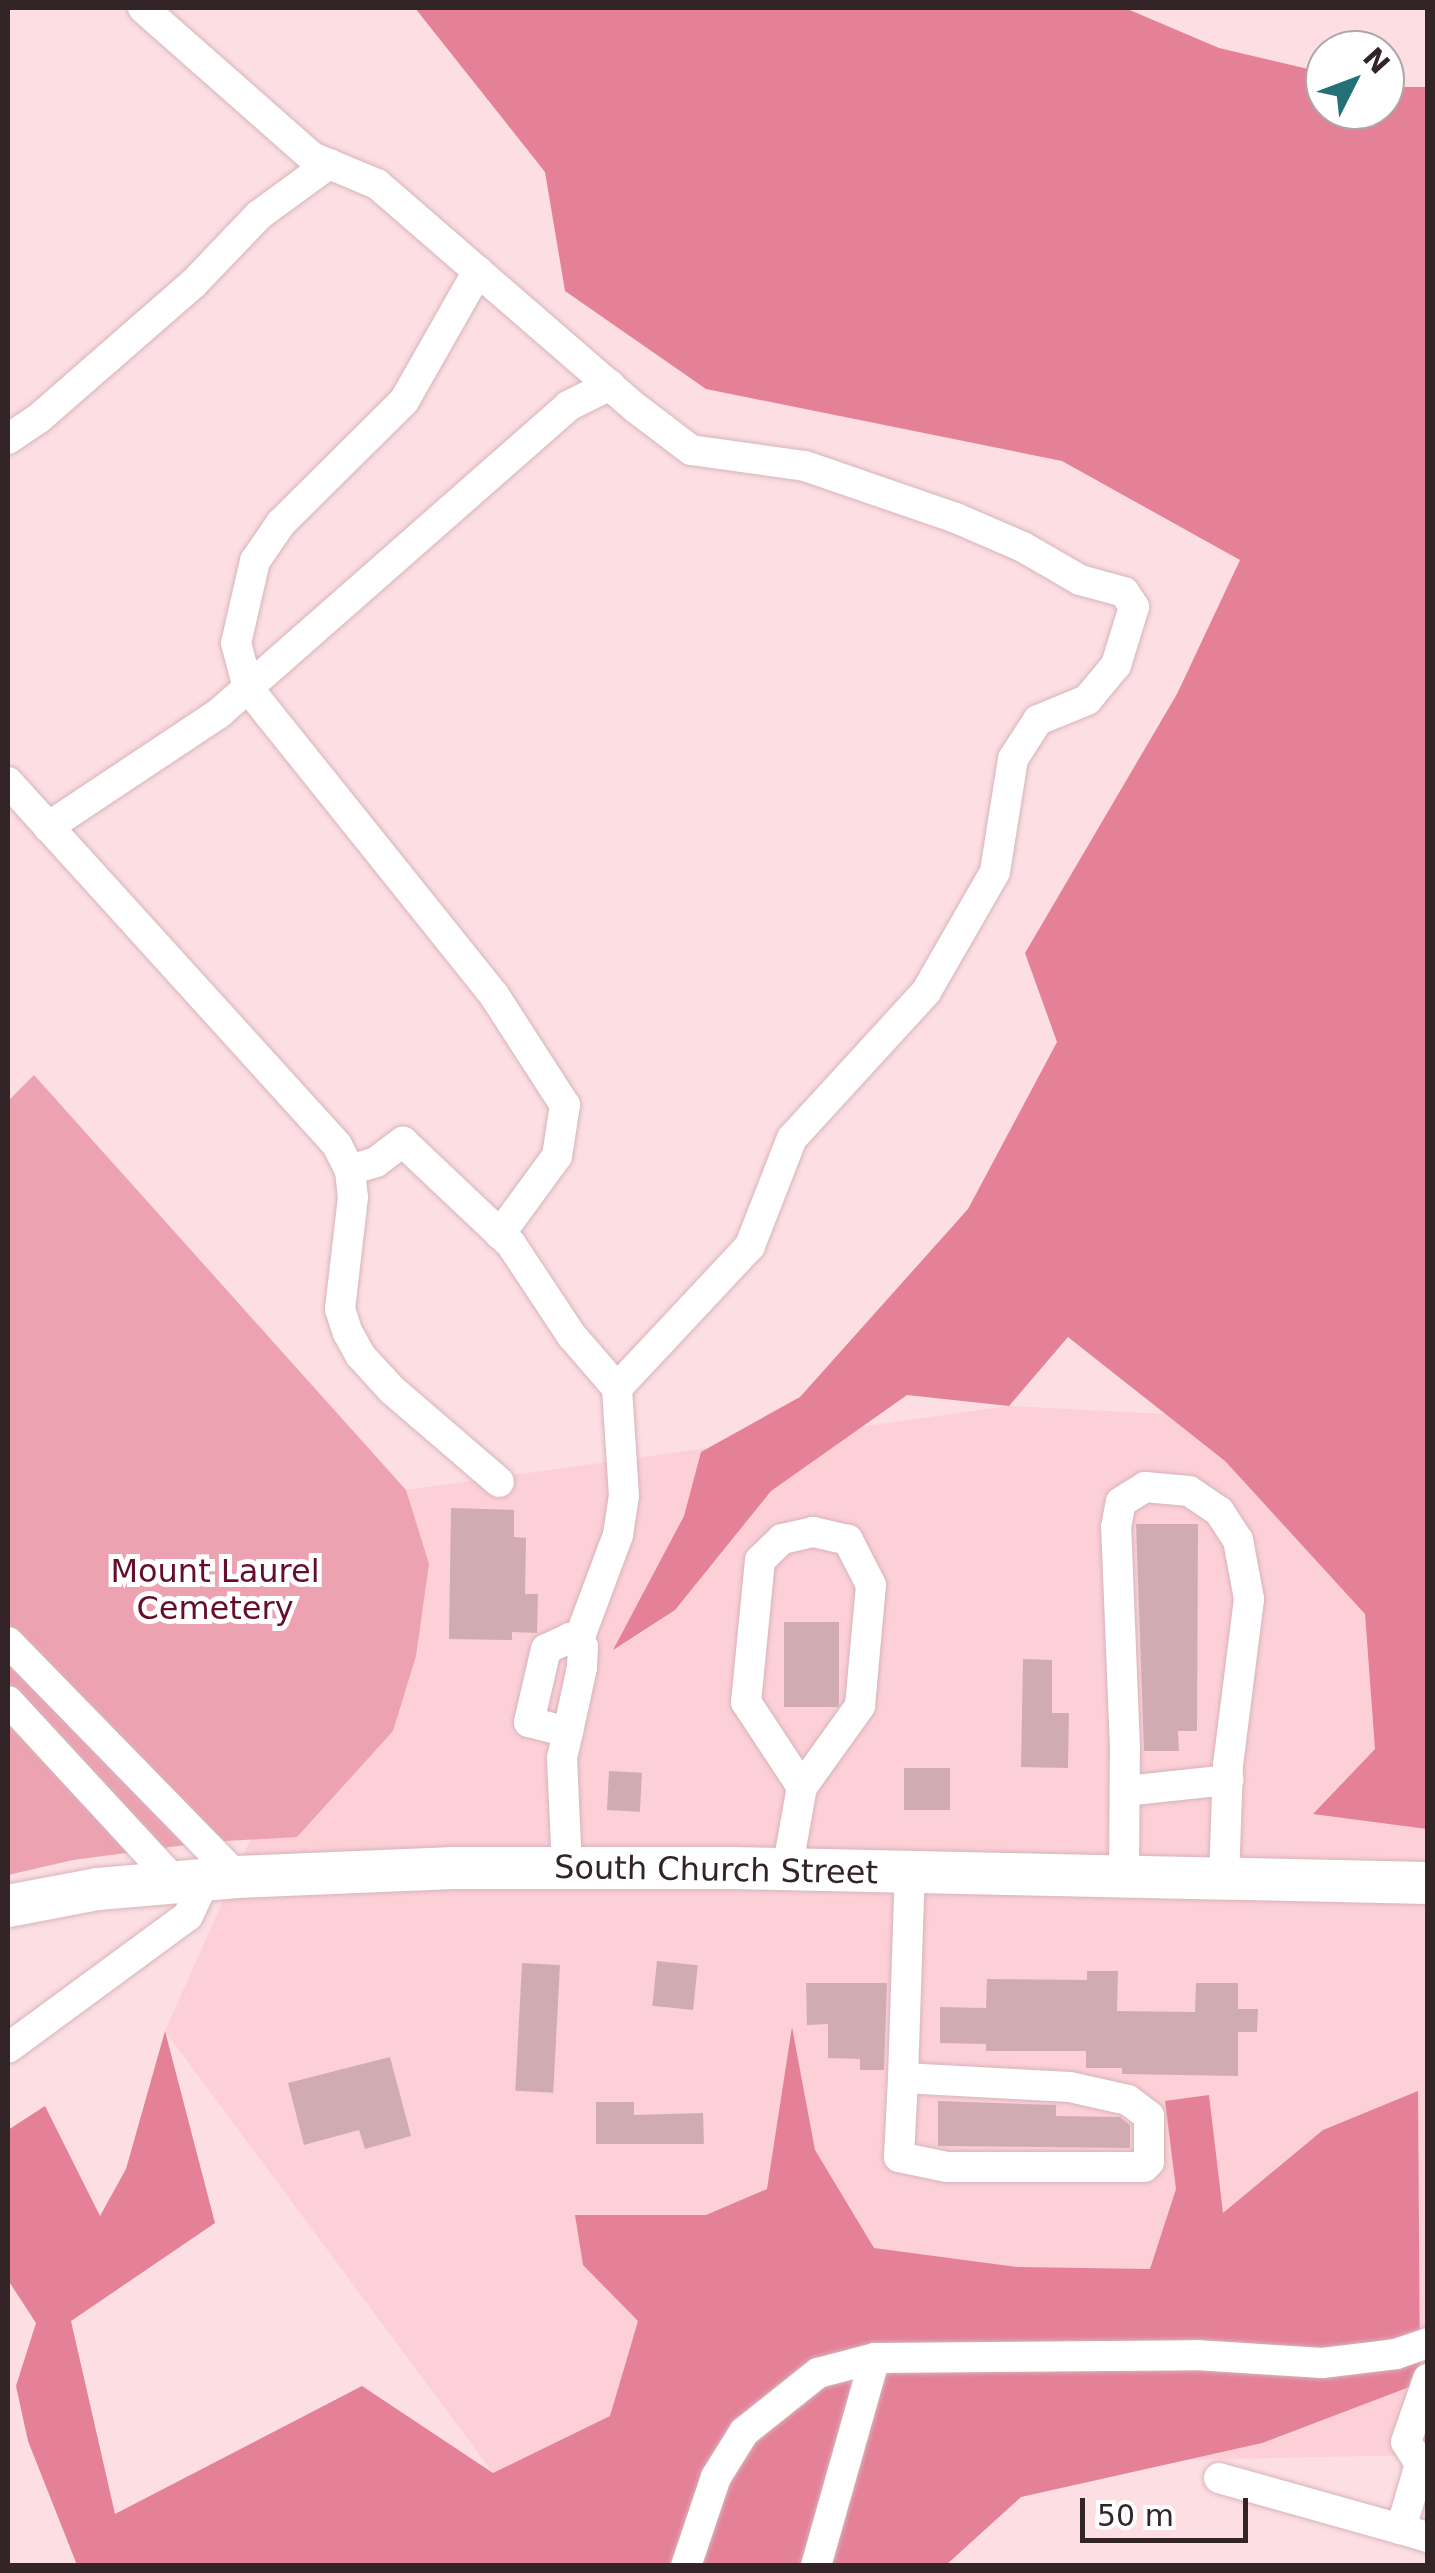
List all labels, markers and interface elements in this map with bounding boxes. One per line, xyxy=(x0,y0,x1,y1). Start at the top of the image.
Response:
north arrow xyxy=(1305,30,1405,130)
text: N xyxy=(1356,41,1396,81)
park label: Mount Laurel Cemetery xyxy=(110,1553,320,1628)
street label: South Church Street xyxy=(554,1848,878,1892)
scale bar xyxy=(1085,2478,1252,2540)
text: 50 m xyxy=(1097,2498,1174,2533)

